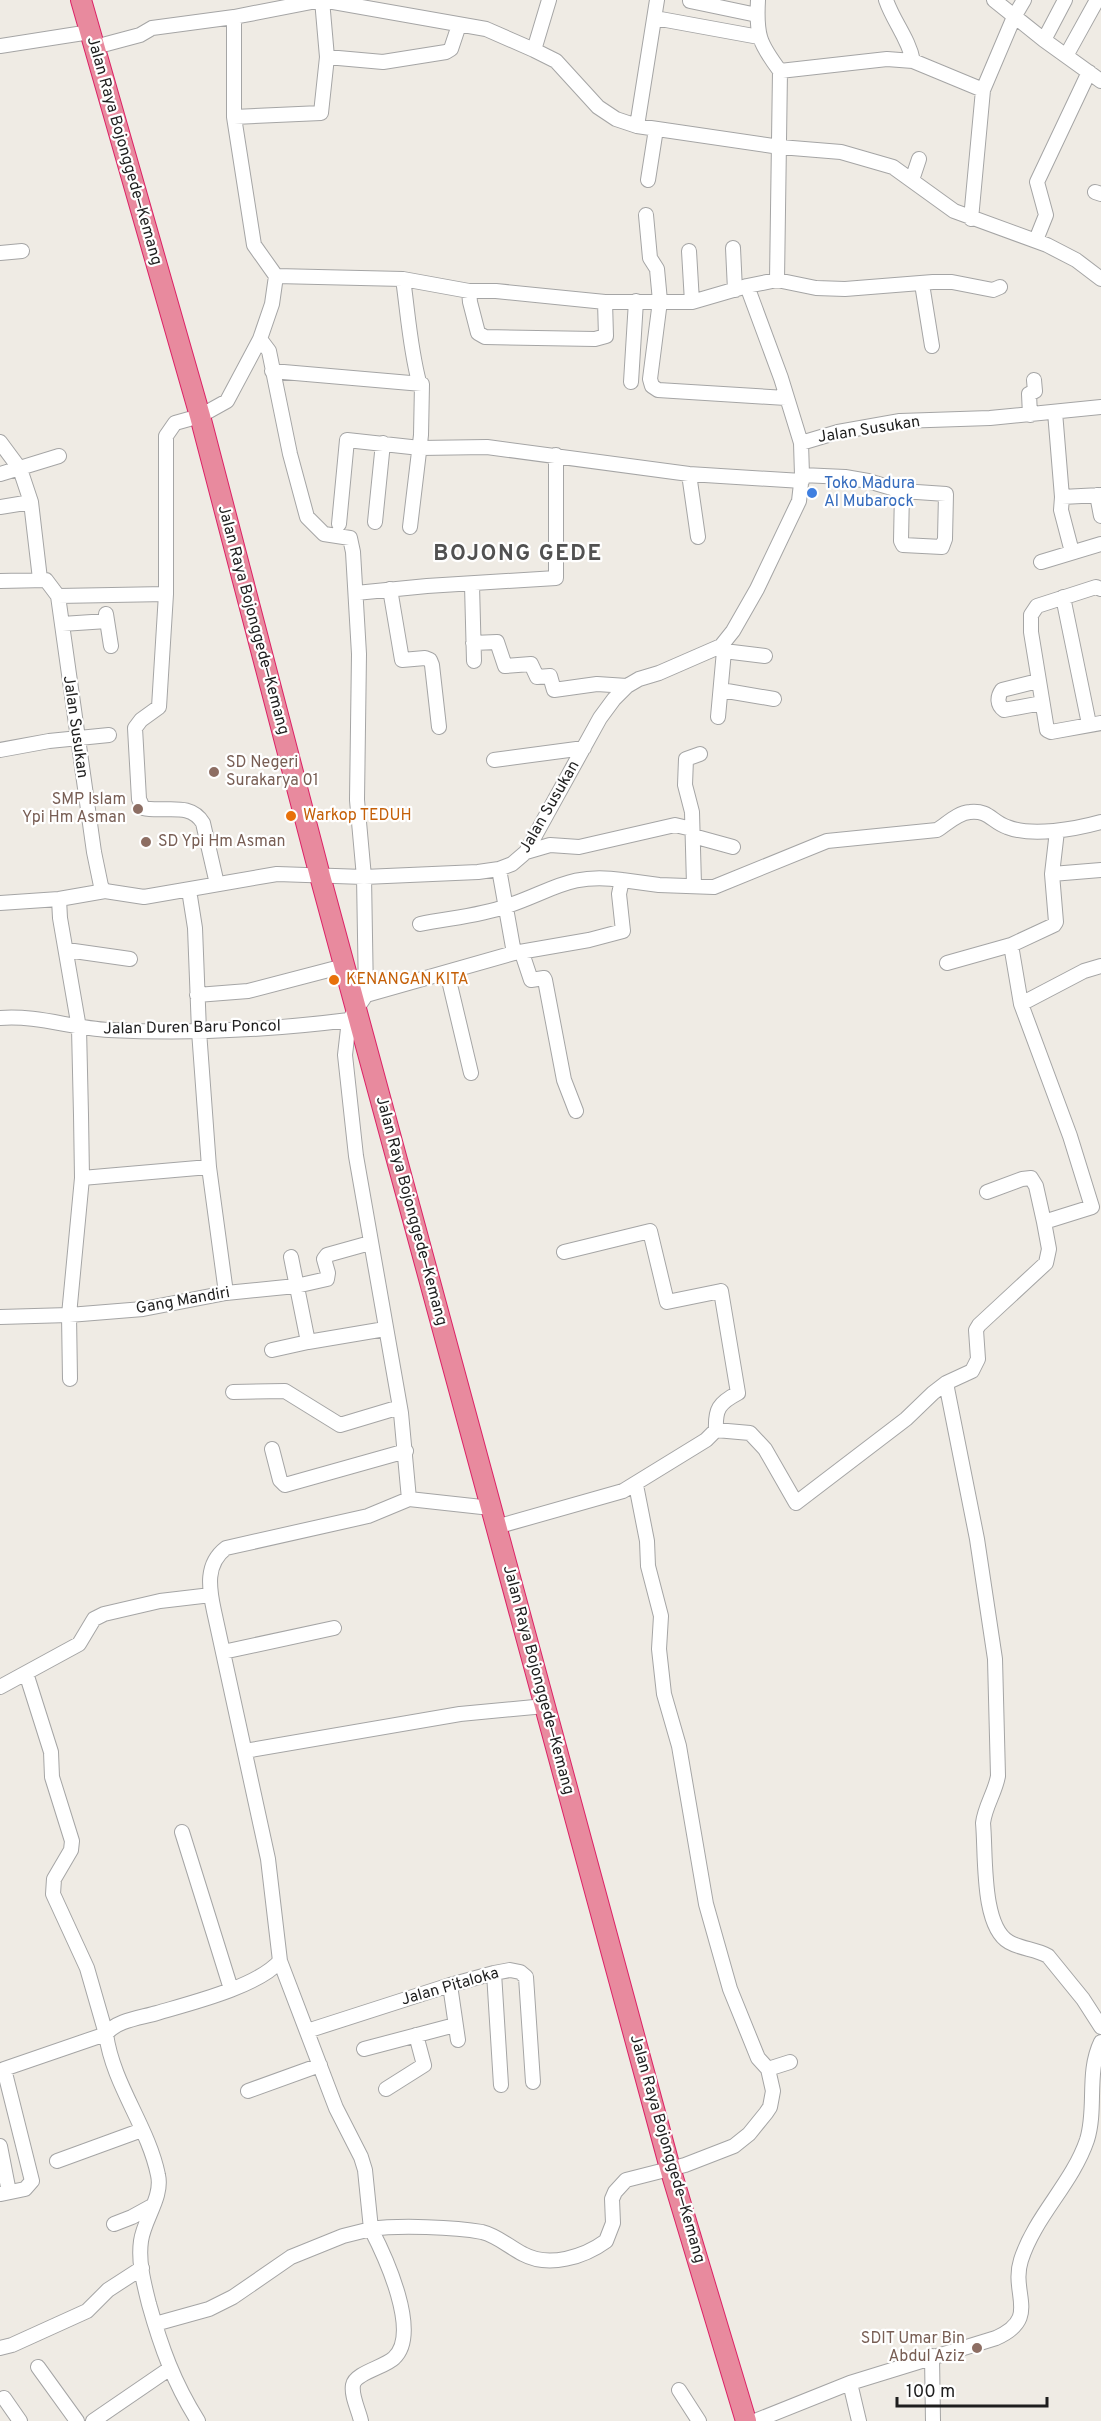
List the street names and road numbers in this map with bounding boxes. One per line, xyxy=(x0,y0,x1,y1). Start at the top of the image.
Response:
street label: Jalan Raya Bojonggede—Kemang xyxy=(82,34,166,268)
street label: Jalan Susukan xyxy=(816,412,922,448)
street label: Jalan Raya Bojonggede—Kemang xyxy=(213,503,293,737)
street label: Jalan Susukan xyxy=(58,674,92,780)
street label: Jalan Susukan xyxy=(515,757,585,857)
street label: Jalan Duren Baru Poncol xyxy=(103,1016,281,1040)
street label: Jalan Raya Bojonggede—Kemang xyxy=(371,1094,451,1328)
street label: Gang Mandiri xyxy=(134,1283,232,1319)
street label: Jalan Raya Bojonggede—Kemang xyxy=(498,1563,578,1797)
street label: Jalan Pitaloka xyxy=(399,1963,501,2011)
street label: Jalan Raya Bojonggede—Kemang xyxy=(625,2032,709,2266)

